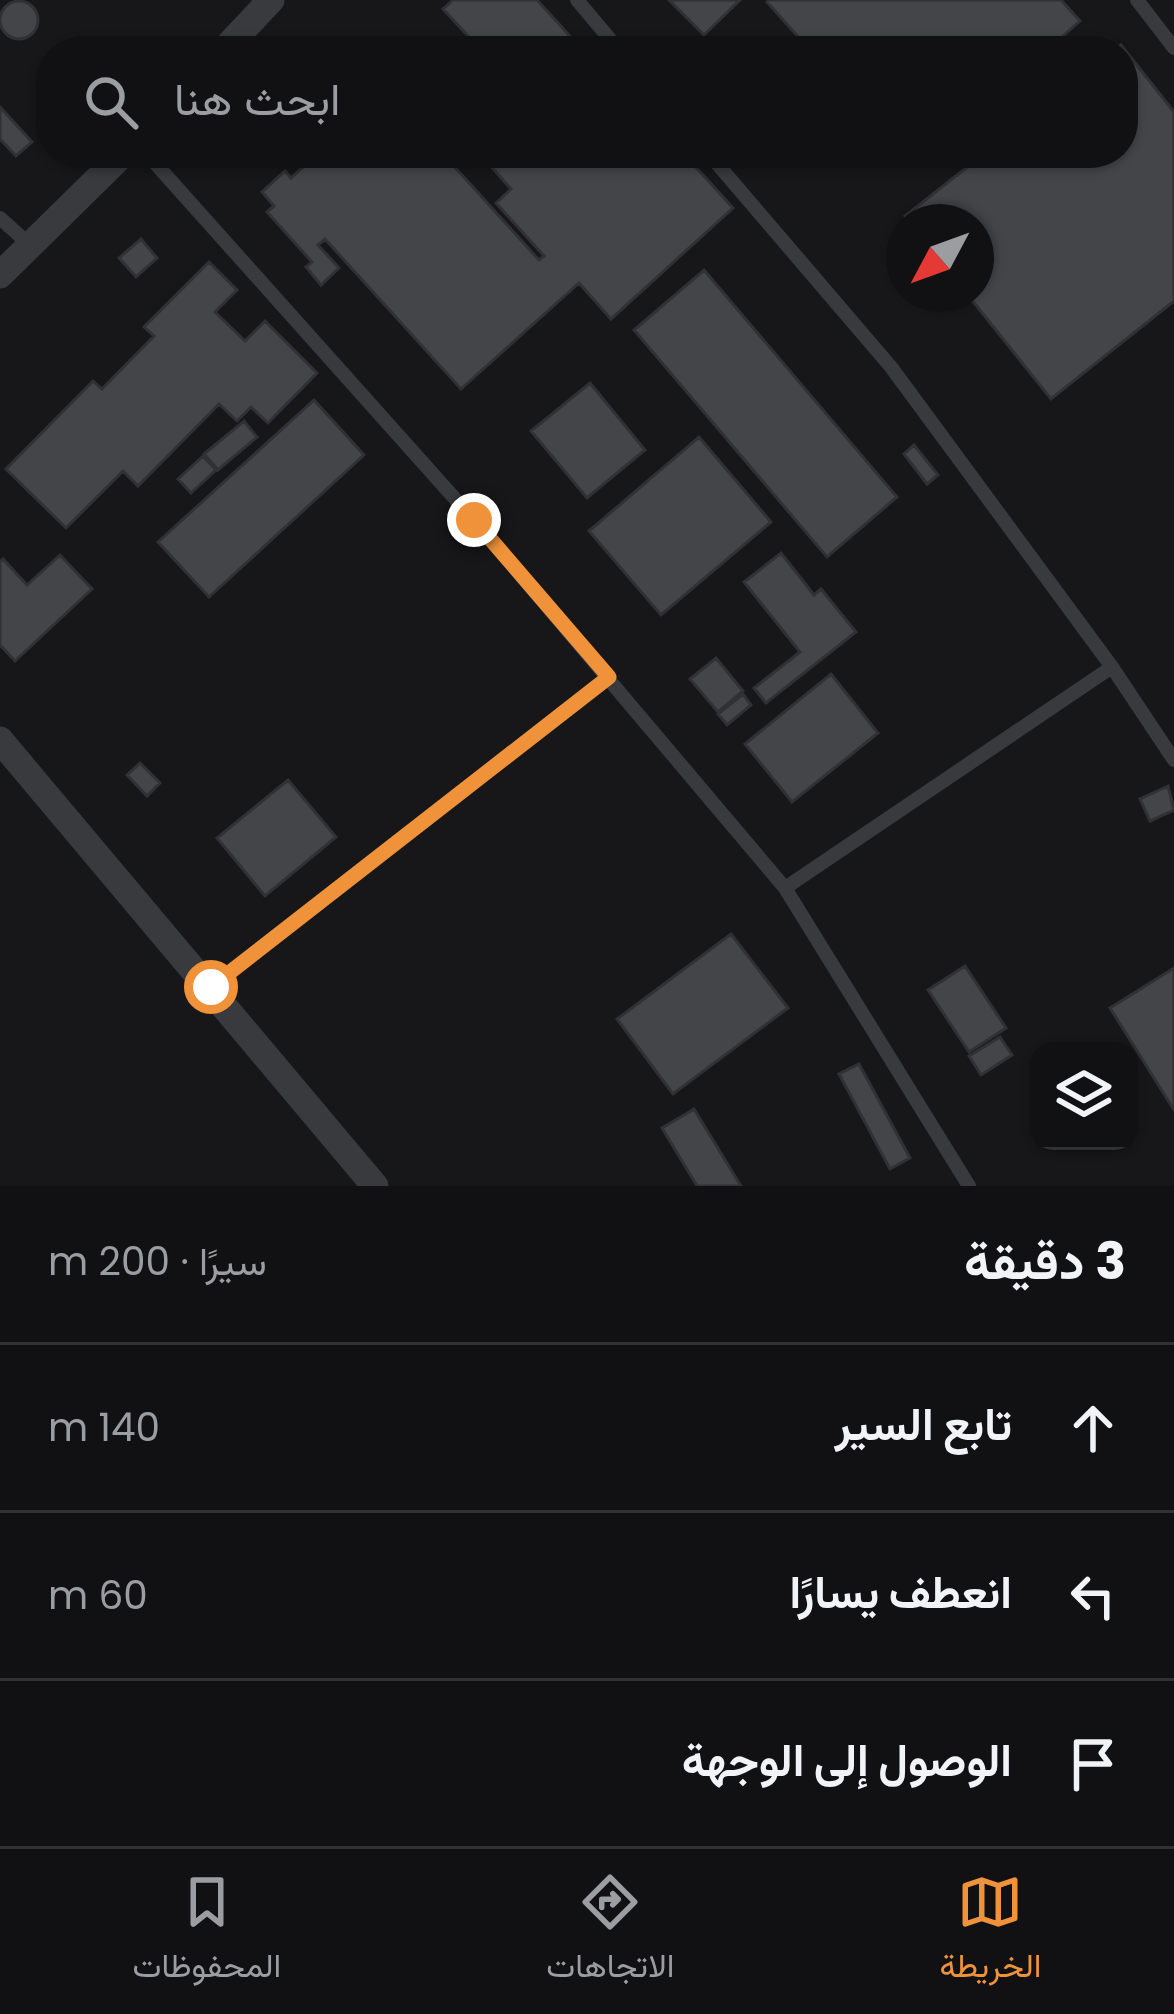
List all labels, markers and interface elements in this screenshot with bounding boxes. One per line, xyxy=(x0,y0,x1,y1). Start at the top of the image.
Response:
search box xyxy=(36,36,1138,168)
text: ابحث هنا xyxy=(174,68,340,131)
icon: search xyxy=(78,69,144,135)
north arrow xyxy=(886,204,994,312)
route end xyxy=(447,493,501,547)
route start xyxy=(184,960,238,1014)
map controls xyxy=(1030,1042,1138,1150)
button: layers xyxy=(1030,1042,1138,1150)
text: 3 دقيقة xyxy=(964,1225,1126,1297)
text: سيرًا · 200 m xyxy=(48,1234,267,1289)
text: تابع السير xyxy=(835,1393,1012,1456)
icon: ahead xyxy=(1060,1395,1126,1461)
text: 140 m xyxy=(48,1400,160,1455)
text: انعطف يسارًا xyxy=(789,1561,1012,1624)
icon: left xyxy=(1060,1563,1126,1629)
text: 60 m xyxy=(48,1568,148,1623)
text: الوصول إلى الوجهة xyxy=(682,1729,1012,1792)
icon: arrive xyxy=(1060,1731,1126,1797)
tab: المحفوظات xyxy=(133,1869,281,1995)
tab: الاتجاهات xyxy=(546,1869,674,1995)
tab: الخريطة xyxy=(939,1869,1041,1995)

